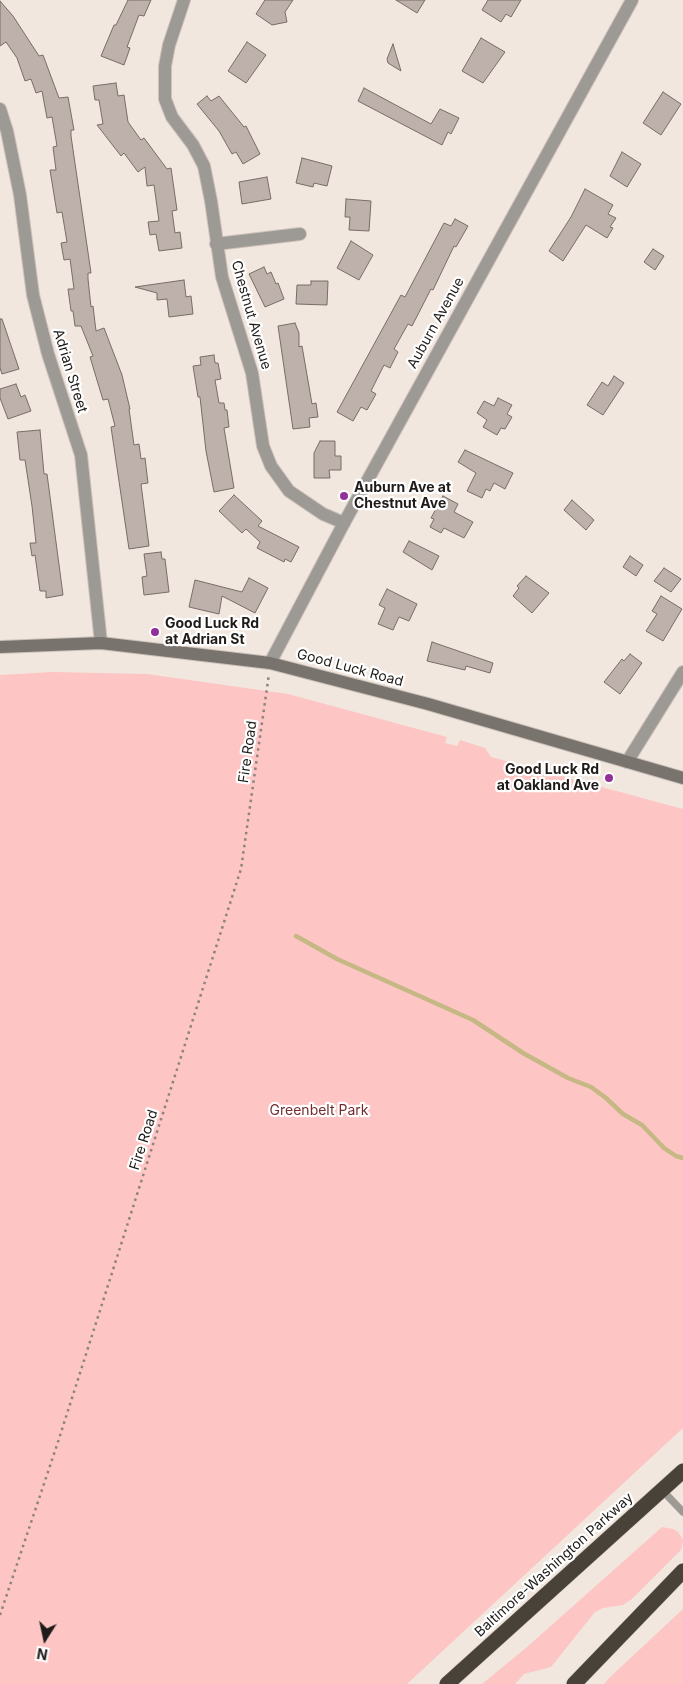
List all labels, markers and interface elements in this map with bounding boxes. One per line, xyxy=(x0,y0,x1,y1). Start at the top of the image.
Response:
street label: Chestnut Avenue xyxy=(227,258,275,372)
street label: Auburn Avenue xyxy=(404,274,468,372)
street label: Adrian Street xyxy=(49,327,91,415)
place label: Auburn Ave at Chestnut Ave xyxy=(354,480,451,512)
marker: Auburn Ave at Chestnut Ave xyxy=(338,490,350,502)
place label: Good Luck Rd at Adrian St xyxy=(165,616,259,648)
marker: Good Luck Rd at Adrian St xyxy=(149,626,161,638)
street label: Good Luck Road xyxy=(295,646,405,690)
street label: Fire Road xyxy=(235,720,261,784)
place label: Good Luck Rd at Oakland Ave xyxy=(497,762,599,794)
marker: Good Luck Rd at Oakland Ave xyxy=(603,772,615,784)
park label: Greenbelt Park xyxy=(270,1103,368,1119)
street label: Fire Road xyxy=(126,1108,162,1172)
street label: Baltimore-Washington Parkway xyxy=(471,1489,637,1641)
north arrow xyxy=(20,1614,70,1664)
text: N xyxy=(36,1645,49,1664)

